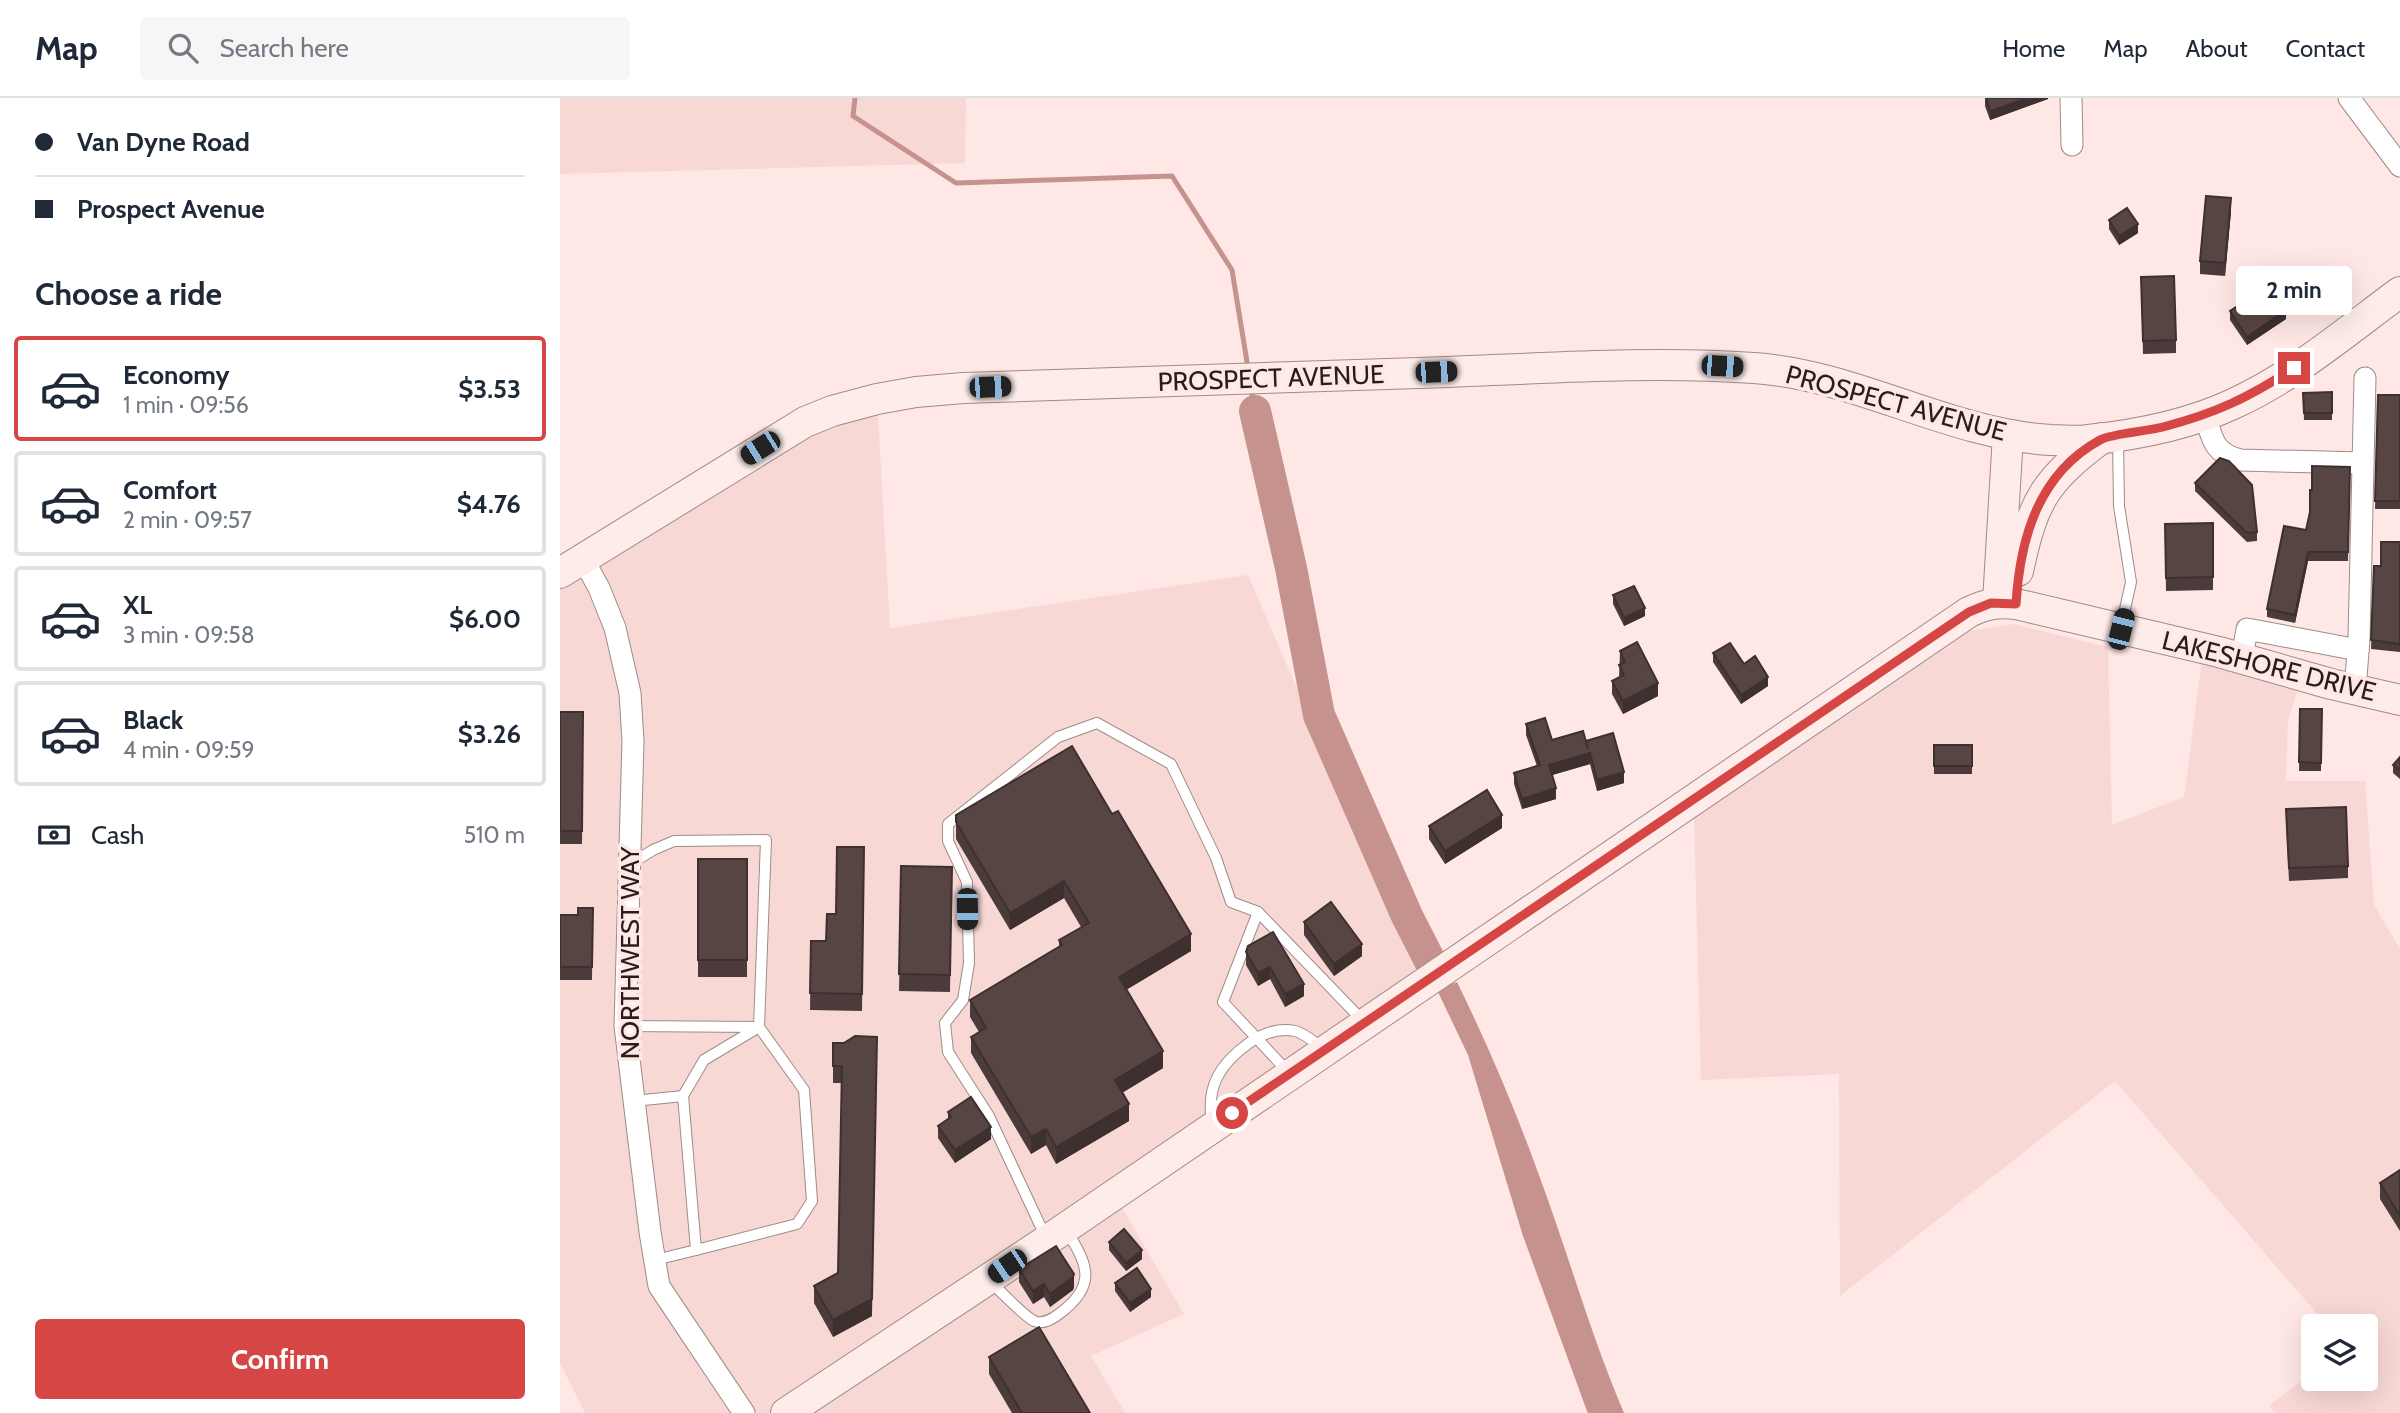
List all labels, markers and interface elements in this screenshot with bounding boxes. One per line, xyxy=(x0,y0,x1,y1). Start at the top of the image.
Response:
search box xyxy=(140,17,630,80)
text: Map xyxy=(35,28,98,68)
icon: search xyxy=(164,29,202,67)
text: Search here xyxy=(220,32,349,64)
text: Home xyxy=(2002,34,2065,63)
text: Map xyxy=(2103,34,2148,63)
text: About xyxy=(2186,34,2248,63)
text: Contact xyxy=(2286,34,2365,63)
text: Van Dyne Road xyxy=(77,126,250,158)
text: Prospect Avenue xyxy=(77,193,265,225)
callout: 2 min xyxy=(2236,266,2352,316)
text: Choose a ride xyxy=(35,274,222,313)
text: 2 min xyxy=(2266,276,2322,304)
route end xyxy=(2278,352,2310,384)
car xyxy=(1701,354,1744,378)
icon: car xyxy=(39,357,102,420)
street label: PROSPECT AVENUE xyxy=(1157,358,1385,398)
street label: PROSPECT AVENUE xyxy=(1782,358,2010,448)
text: Economy xyxy=(123,359,229,391)
car xyxy=(1415,361,1458,383)
text: $3.53 xyxy=(458,373,521,405)
car xyxy=(969,376,1012,398)
text: 1 min · 09:56 xyxy=(123,391,249,419)
car xyxy=(737,428,784,468)
icon: car xyxy=(39,472,102,535)
text: Comfort xyxy=(123,474,217,506)
text: $4.76 xyxy=(457,488,521,520)
text: 2 min · 09:57 xyxy=(123,506,252,534)
icon: car xyxy=(39,587,102,650)
text: XL xyxy=(123,589,152,621)
text: $6.00 xyxy=(449,603,521,635)
car xyxy=(2106,606,2137,652)
text: 3 min · 09:58 xyxy=(123,621,255,649)
street label: LAKESHORE DRIVE xyxy=(2159,624,2379,708)
icon: car xyxy=(39,702,102,765)
text: Black xyxy=(123,704,183,736)
text: $3.26 xyxy=(458,718,521,750)
text: 4 min · 09:59 xyxy=(123,736,255,764)
icon: cash xyxy=(35,816,73,854)
text: Cash xyxy=(91,819,144,851)
text: 510 m xyxy=(464,821,525,849)
street label: NORTHWEST WAY xyxy=(614,846,646,1059)
car xyxy=(957,888,978,930)
route start xyxy=(1216,1097,1248,1129)
car xyxy=(984,1246,1031,1286)
map controls xyxy=(2301,1314,2378,1391)
button: layers xyxy=(2301,1314,2378,1391)
button: Confirm xyxy=(35,1319,525,1399)

